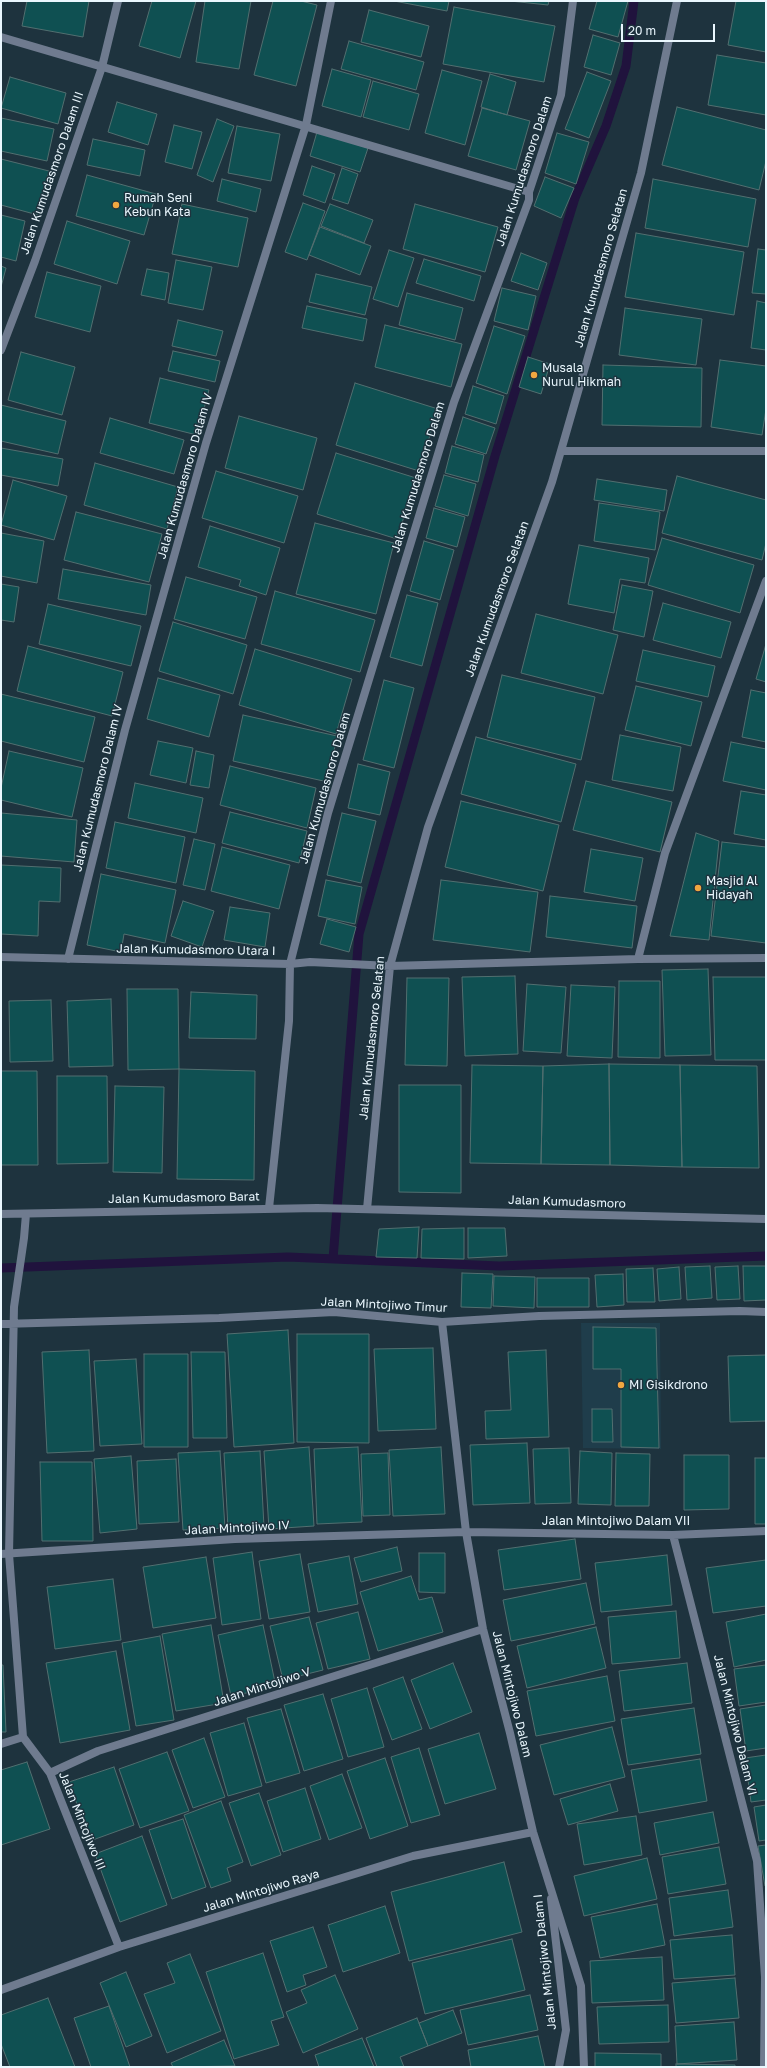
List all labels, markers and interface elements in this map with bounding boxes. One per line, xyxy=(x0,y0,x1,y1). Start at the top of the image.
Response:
scale bar xyxy=(623,16,717,42)
text: 20 m xyxy=(628,23,656,38)
street label: Jalan Kumudasmoro Dalam III xyxy=(17,90,87,256)
street label: Jalan Kumudasmoro Dalam xyxy=(493,94,555,248)
street label: Jalan Kumudasmoro Selatan xyxy=(571,187,631,349)
place label: Rumah Seni Kebun Kata xyxy=(124,191,192,219)
marker: Rumah Seni Kebun Kata xyxy=(111,200,121,210)
place label: Musala Nurul Hikmah xyxy=(542,361,621,389)
marker: Musala Nurul Hikmah xyxy=(529,370,539,380)
street label: Jalan Kumudasmoro Dalam IV xyxy=(154,391,216,561)
street label: Jalan Kumudasmoro Dalam xyxy=(388,400,448,554)
street label: Jalan Kumudasmoro Selatan xyxy=(462,519,532,679)
street label: Jalan Kumudasmoro Dalam IV xyxy=(70,703,126,873)
street label: Jalan Kumudasmoro Dalam xyxy=(296,710,354,866)
place label: Masjid Al Hidayah xyxy=(706,874,758,902)
marker: Masjid Al Hidayah xyxy=(693,883,703,893)
street label: Jalan Kumudasmoro Utara I xyxy=(116,941,276,959)
street label: Jalan Kumudasmoro Selatan xyxy=(356,955,388,1121)
street label: Jalan Kumudasmoro Barat xyxy=(108,1189,260,1207)
street label: Jalan Kumudasmoro xyxy=(508,1193,626,1211)
street label: Jalan Mintojiwo Timur xyxy=(320,1294,448,1316)
place label: MI Gisikdrono xyxy=(629,1378,708,1392)
marker: MI Gisikdrono xyxy=(616,1380,626,1390)
street label: Jalan Mintojiwo Dalam VII xyxy=(542,1514,690,1528)
street label: Jalan Mintojiwo IV xyxy=(184,1518,290,1538)
street label: Jalan Mintojiwo Dalam xyxy=(489,1629,535,1759)
street label: Jalan Mintojiwo Dalam VI xyxy=(711,1653,759,1797)
street label: Jalan Mintojiwo V xyxy=(212,1664,312,1710)
street label: Jalan Mintojiwo III xyxy=(56,1770,108,1872)
street label: Jalan Mintojiwo Raya xyxy=(201,1866,321,1916)
street label: Jalan Mintojiwo Dalam I xyxy=(531,1893,559,2031)

